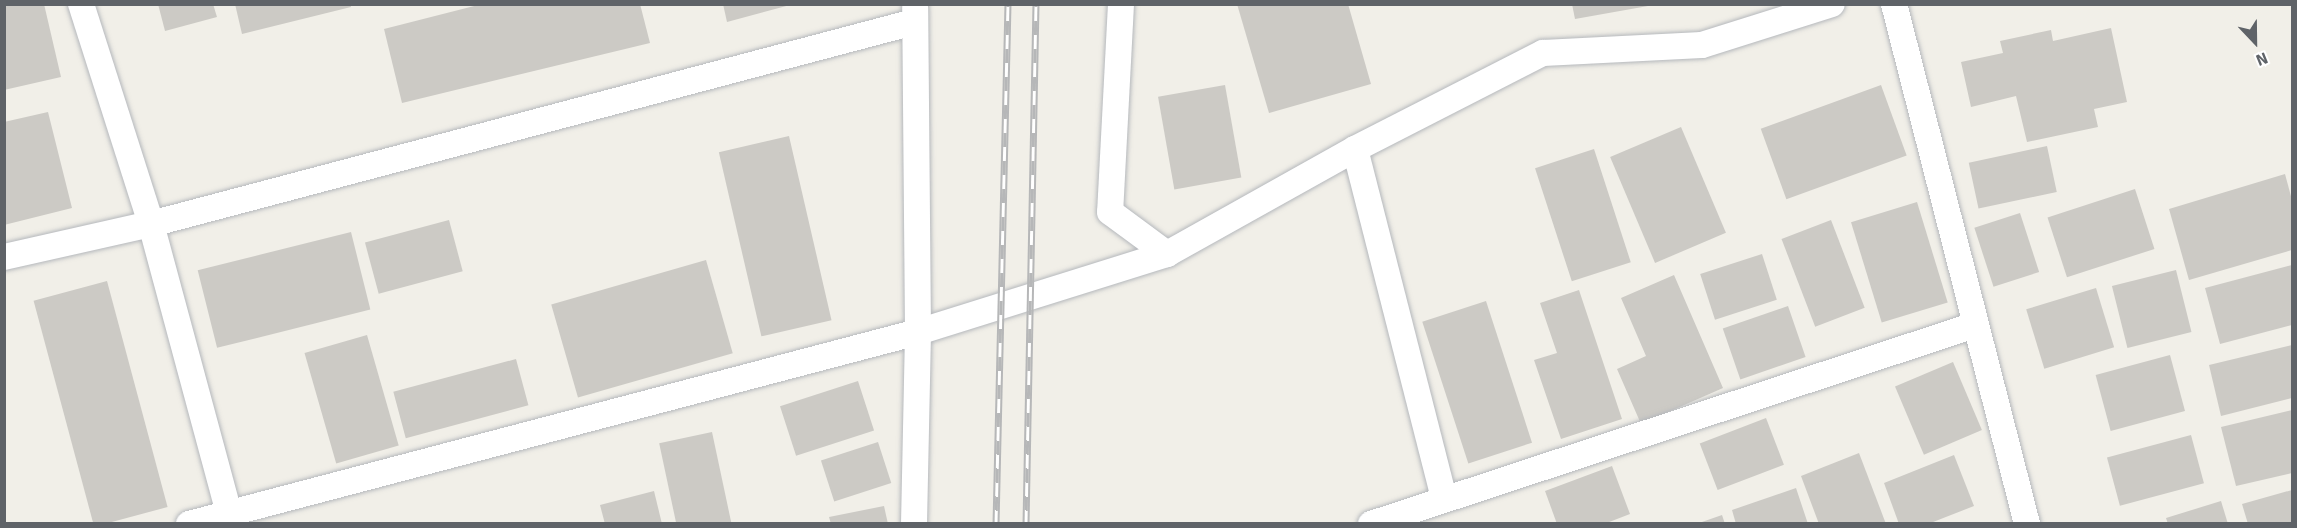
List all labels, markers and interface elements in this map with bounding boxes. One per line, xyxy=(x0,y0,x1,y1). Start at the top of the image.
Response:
north arrow xyxy=(2225,12,2285,72)
text: N xyxy=(2253,47,2271,70)

